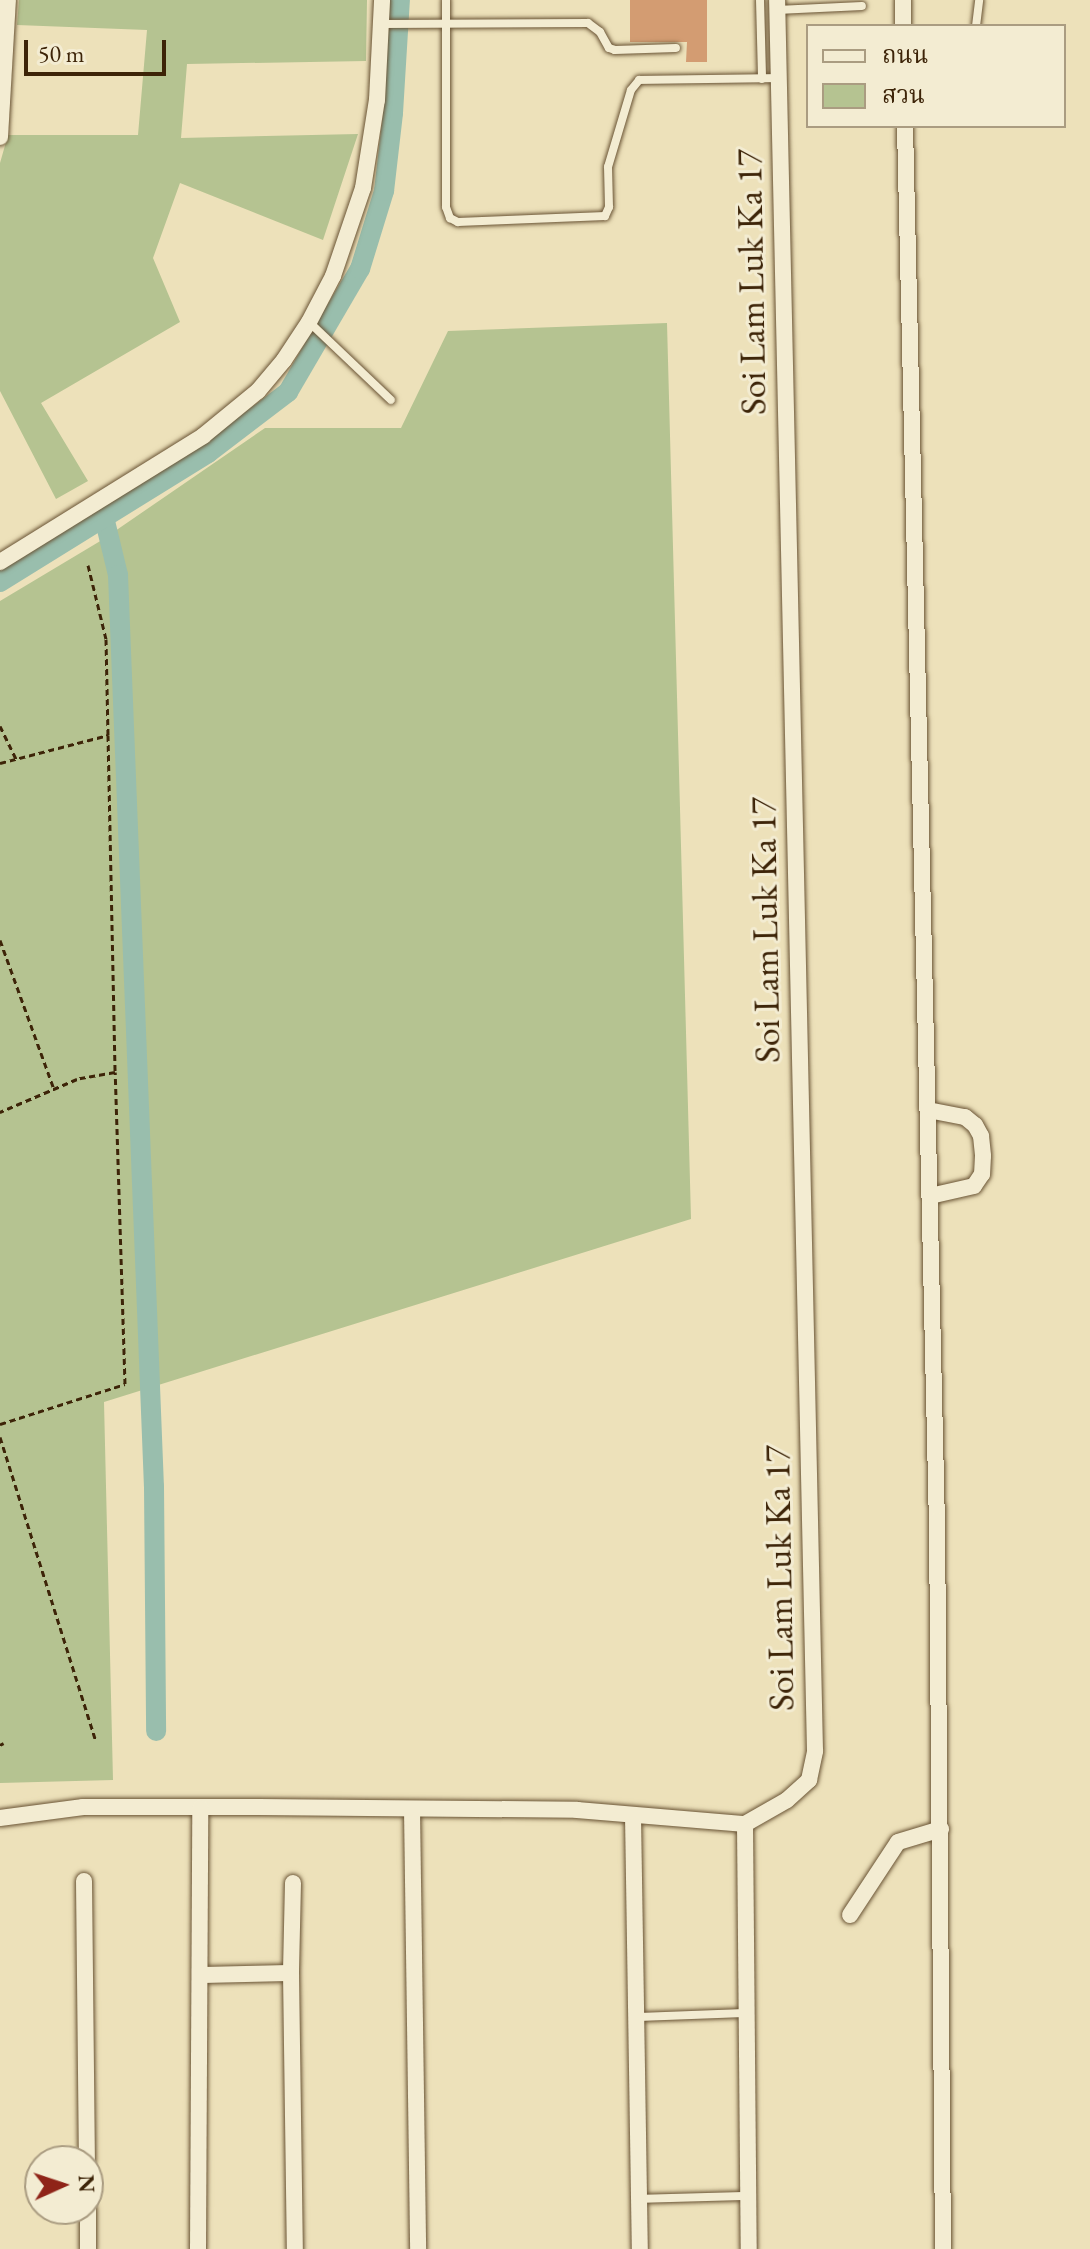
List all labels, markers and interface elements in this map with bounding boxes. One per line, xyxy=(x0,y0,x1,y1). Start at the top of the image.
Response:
scale bar xyxy=(28,24,170,74)
legend xyxy=(806,24,1066,128)
text: 50 m xyxy=(38,38,85,69)
text: ถนน xyxy=(882,39,928,70)
text: สวน xyxy=(882,79,925,110)
street label: Soi Lam Luk Ka 17 xyxy=(727,149,775,415)
street label: Soi Lam Luk Ka 17 xyxy=(741,797,789,1063)
street label: Soi Lam Luk Ka 17 xyxy=(755,1445,803,1711)
north arrow xyxy=(24,2145,104,2225)
text: N xyxy=(72,2174,101,2193)

